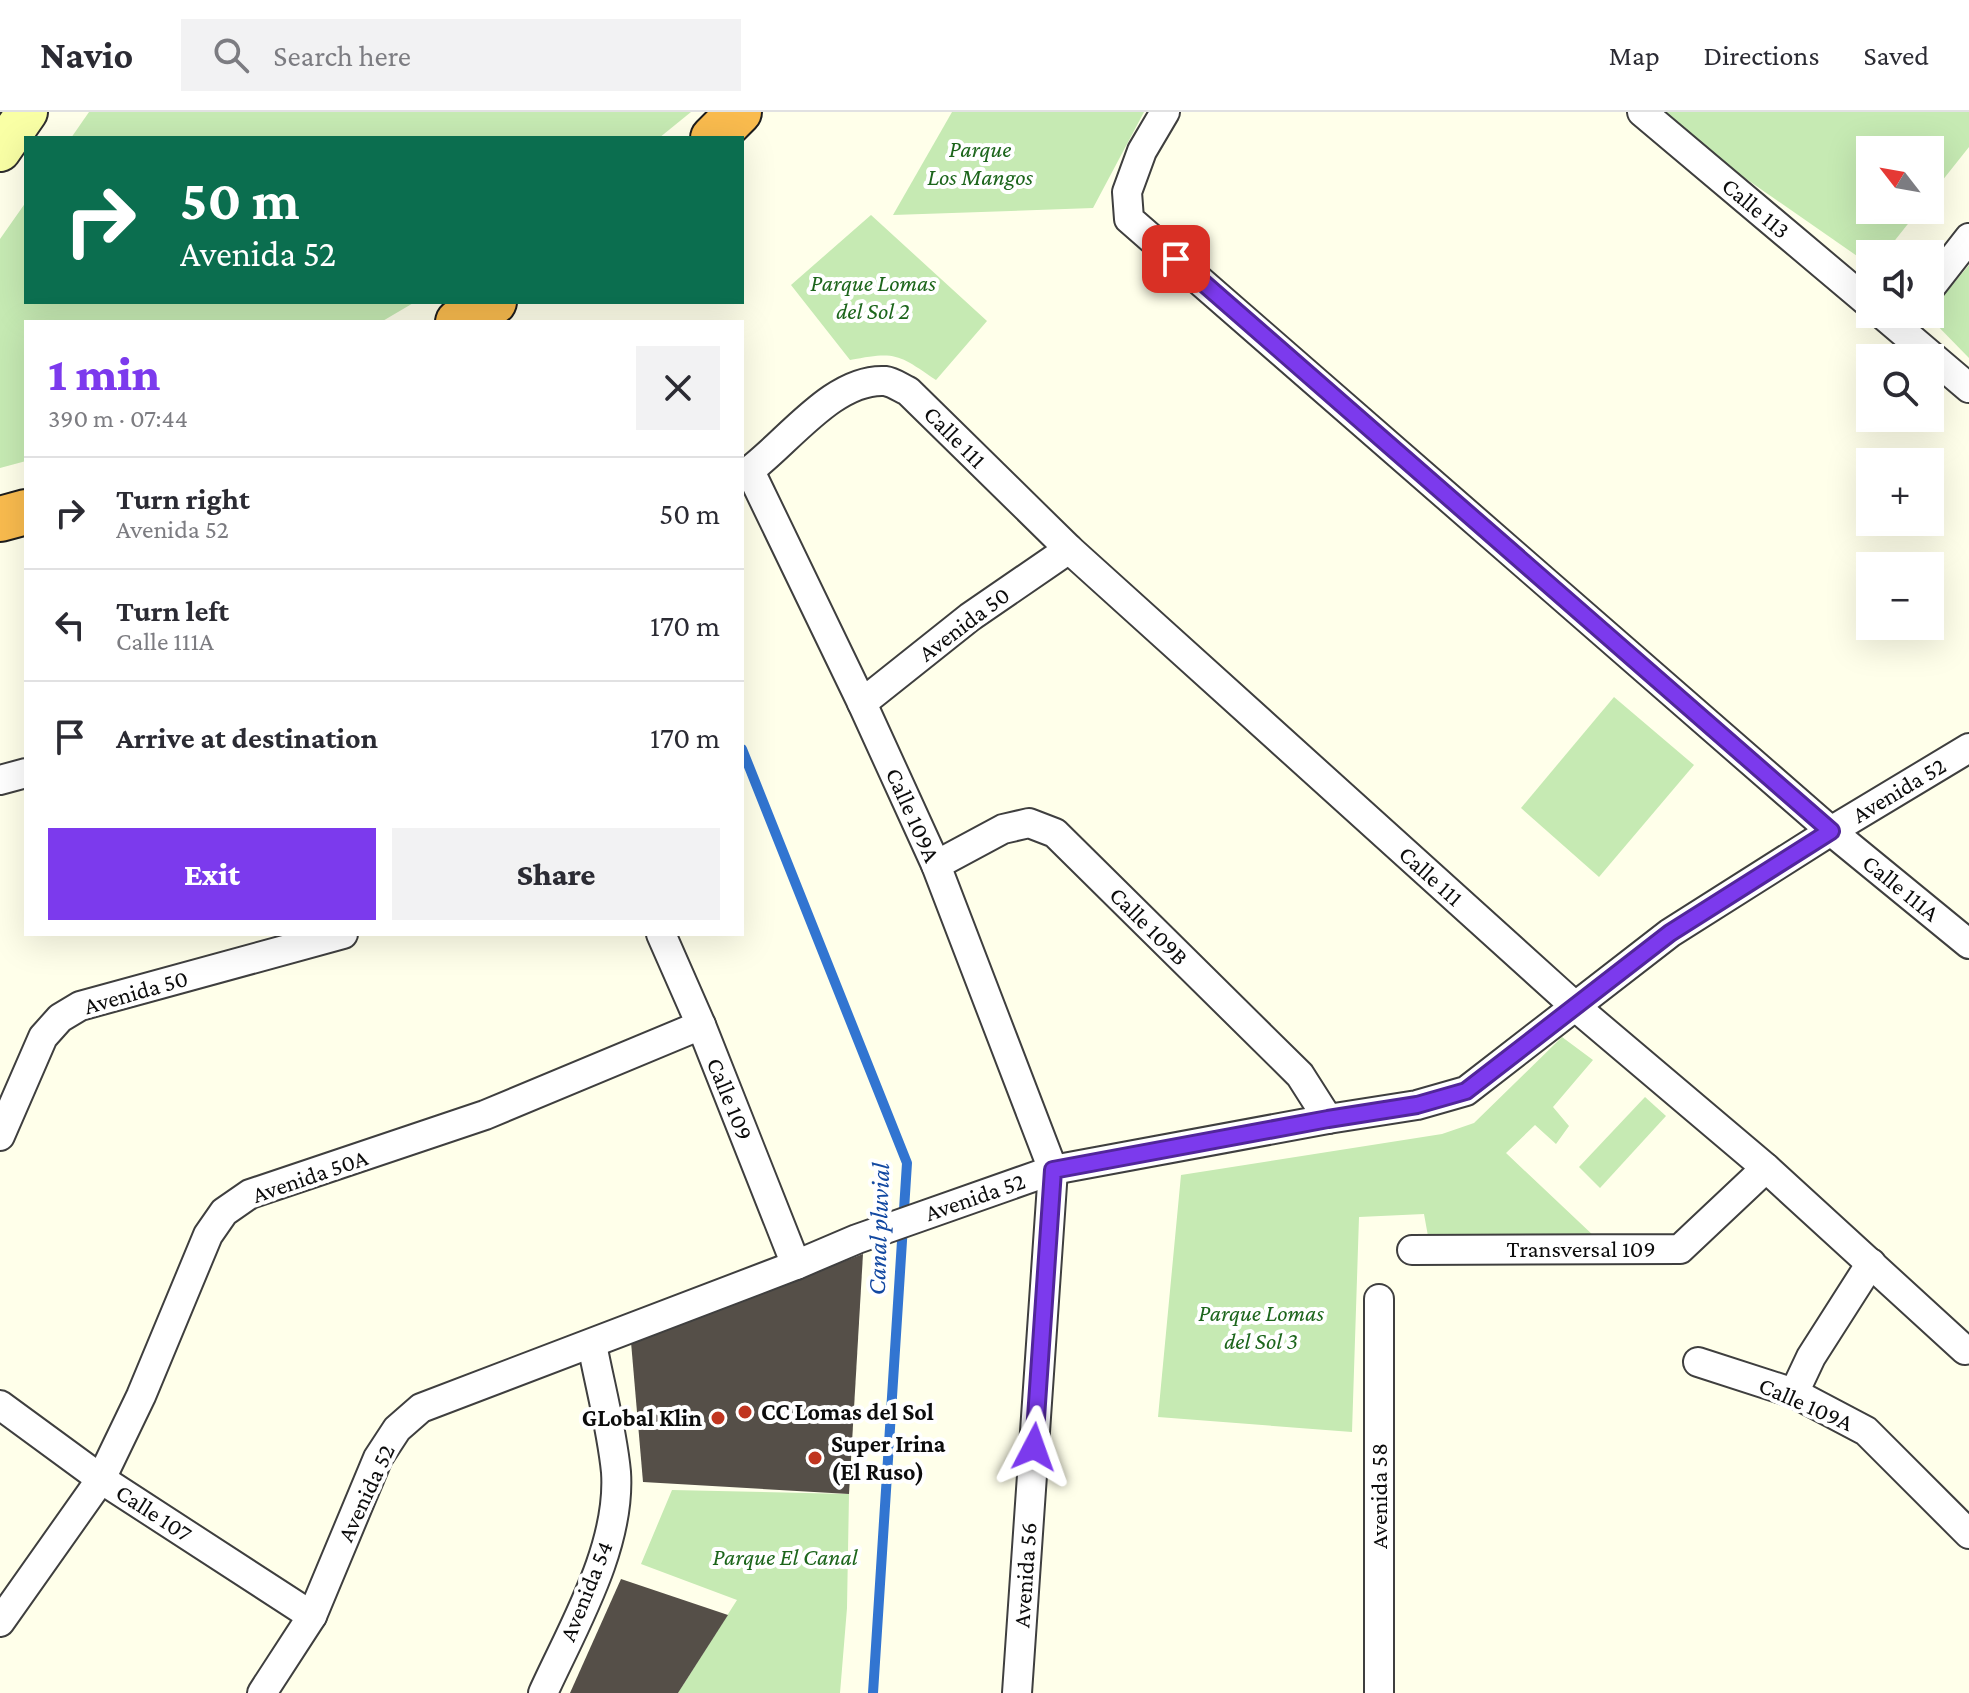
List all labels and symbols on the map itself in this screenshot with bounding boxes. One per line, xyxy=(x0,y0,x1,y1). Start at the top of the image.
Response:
park label: Parque Los Mangos xyxy=(927,135,1033,190)
north arrow xyxy=(1856,136,1944,224)
street label: Calle 113 xyxy=(1717,172,1796,244)
pin xyxy=(1142,225,1210,293)
park label: Parque Lomas del Sol 2 xyxy=(810,269,936,324)
street label: Calle 111 xyxy=(919,400,992,473)
street label: Avenida 50 xyxy=(913,581,1014,667)
street label: Avenida 52 xyxy=(1847,751,1950,828)
street label: Calle 109A xyxy=(881,764,946,866)
street label: Calle 111 xyxy=(1394,840,1469,911)
street label: Calle 111A xyxy=(1858,849,1945,927)
street label: Calle 109B xyxy=(1105,881,1194,970)
street label: Avenida 50 xyxy=(81,964,191,1019)
street label: Calle 109 xyxy=(702,1054,759,1144)
street label: Avenida 50A xyxy=(249,1143,371,1208)
water label: Canal pluvial xyxy=(862,1162,895,1296)
street label: Avenida 52 xyxy=(921,1167,1028,1226)
street label: Transversal 109 xyxy=(1506,1235,1656,1262)
park label: Parque Lomas del Sol 3 xyxy=(1198,1299,1324,1354)
street label: Calle 109A xyxy=(1755,1371,1858,1436)
place label: CC Lomas del Sol xyxy=(761,1398,934,1425)
marker: CC Lomas del Sol xyxy=(736,1403,754,1421)
place label: GLobal Klin xyxy=(582,1404,702,1431)
position arrow xyxy=(992,1405,1076,1489)
marker: GLobal Klin xyxy=(709,1409,727,1427)
place label: Super Irina (El Ruso) xyxy=(831,1430,946,1486)
street label: Avenida 52 xyxy=(331,1440,400,1546)
street label: Avenida 58 xyxy=(1365,1443,1392,1549)
marker: Super Irina (El Ruso) xyxy=(806,1449,824,1467)
street label: Calle 107 xyxy=(111,1478,197,1547)
street label: Avenida 56 xyxy=(1007,1521,1042,1629)
street label: Avenida 54 xyxy=(553,1537,618,1645)
park label: Parque El Canal xyxy=(712,1543,859,1570)

